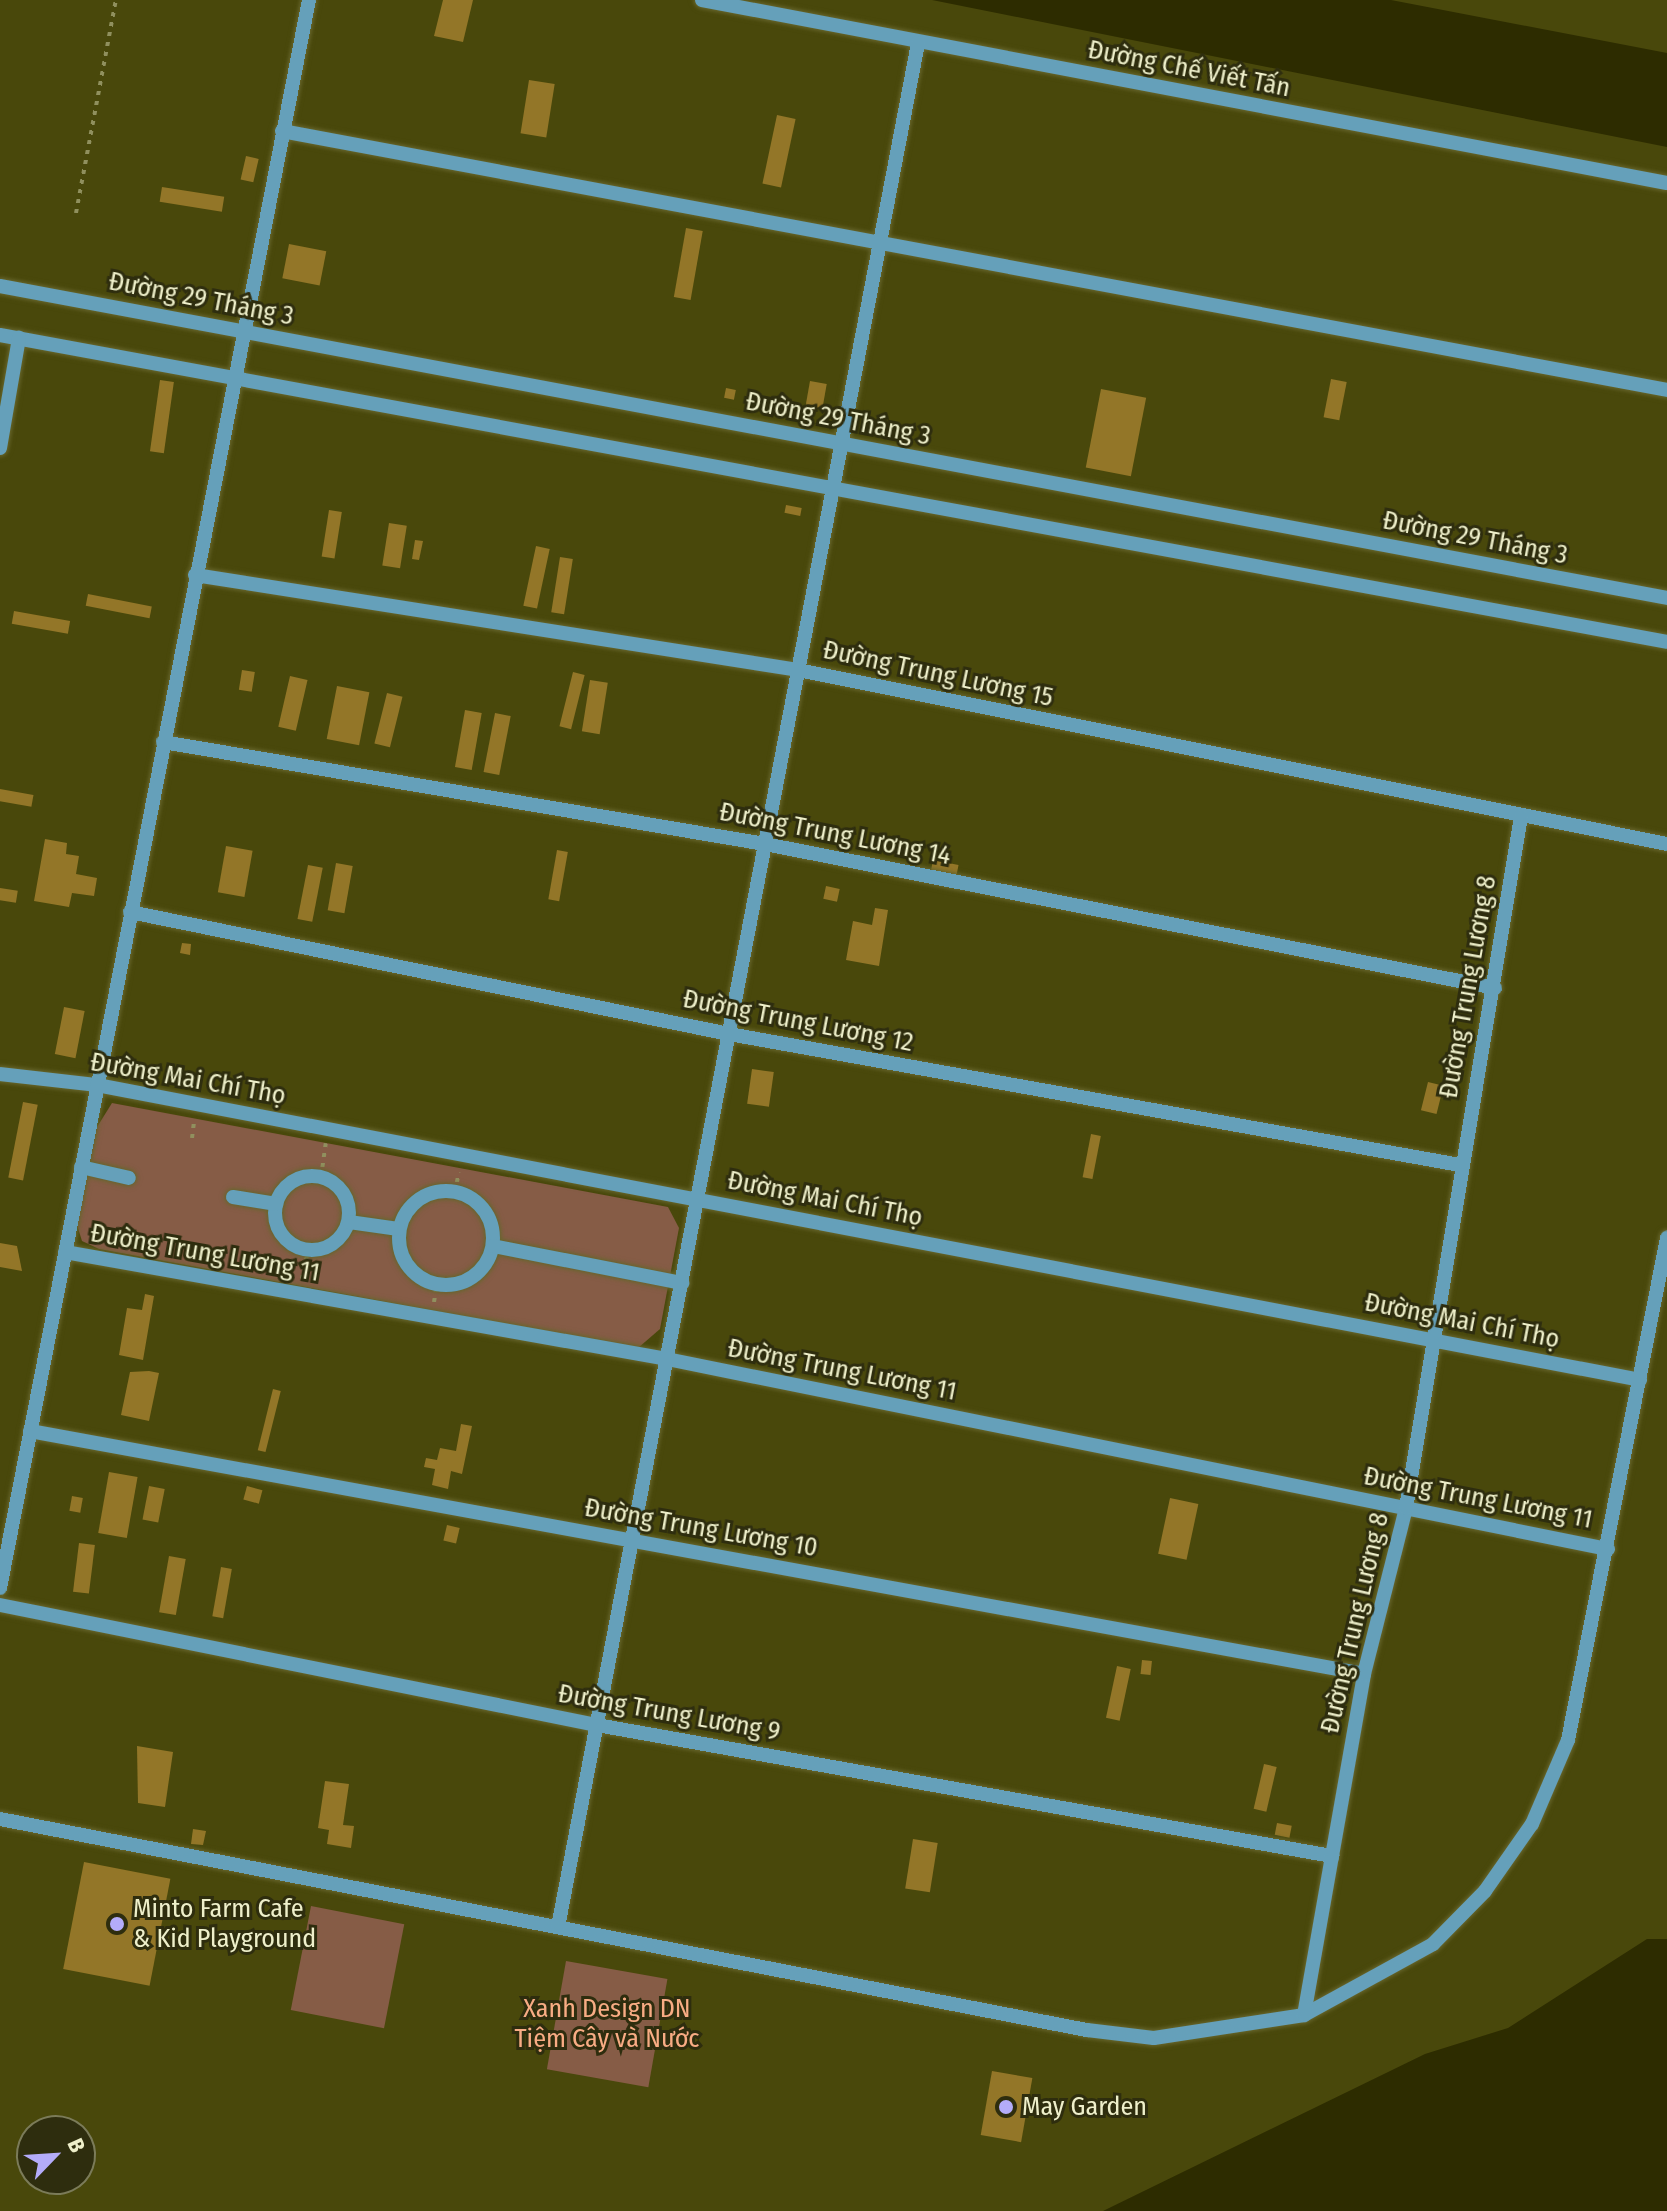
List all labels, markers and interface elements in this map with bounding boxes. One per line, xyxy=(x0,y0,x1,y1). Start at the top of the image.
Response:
street label: Đường Chế Viết Tấn xyxy=(1085,34,1293,104)
street label: Đường 29 Tháng 3 xyxy=(106,266,296,332)
street label: Đường 29 Tháng 3 xyxy=(743,386,933,452)
street label: Đường 29 Tháng 3 xyxy=(1380,505,1570,571)
street label: Đường Trung Lương 15 xyxy=(820,634,1056,714)
street label: Đường Trung Lương 14 xyxy=(717,796,953,872)
street label: Đường Trung Lương 8 xyxy=(1433,873,1503,1101)
street label: Đường Trung Lương 12 xyxy=(680,983,916,1059)
street label: Đường Mai Chí Thọ xyxy=(88,1046,288,1112)
street label: Đường Mai Chí Thọ xyxy=(725,1165,925,1233)
street label: Đường Trung Lương 11 xyxy=(88,1217,322,1289)
street label: Đường Mai Chí Thọ xyxy=(1362,1287,1562,1355)
street label: Đường Trung Lương 11 xyxy=(725,1333,959,1407)
street label: Đường Trung Lương 11 xyxy=(1361,1461,1595,1535)
street label: Đường Trung Lương 10 xyxy=(582,1492,820,1564)
street label: Đường Trung Lương 8 xyxy=(1314,1510,1396,1736)
street label: Đường Trung Lương 9 xyxy=(555,1678,783,1748)
place label: Minto Farm Cafe & Kid Playground xyxy=(133,1893,316,1954)
marker: Minto Farm Cafe & Kid Playground xyxy=(108,1915,126,1933)
park label: Xanh Design DN Tiệm Cây và Nước xyxy=(515,1993,699,2054)
place label: May Garden xyxy=(1022,2091,1147,2123)
marker: May Garden xyxy=(997,2098,1015,2116)
north arrow xyxy=(16,2115,96,2195)
text: B xyxy=(62,2134,91,2157)

